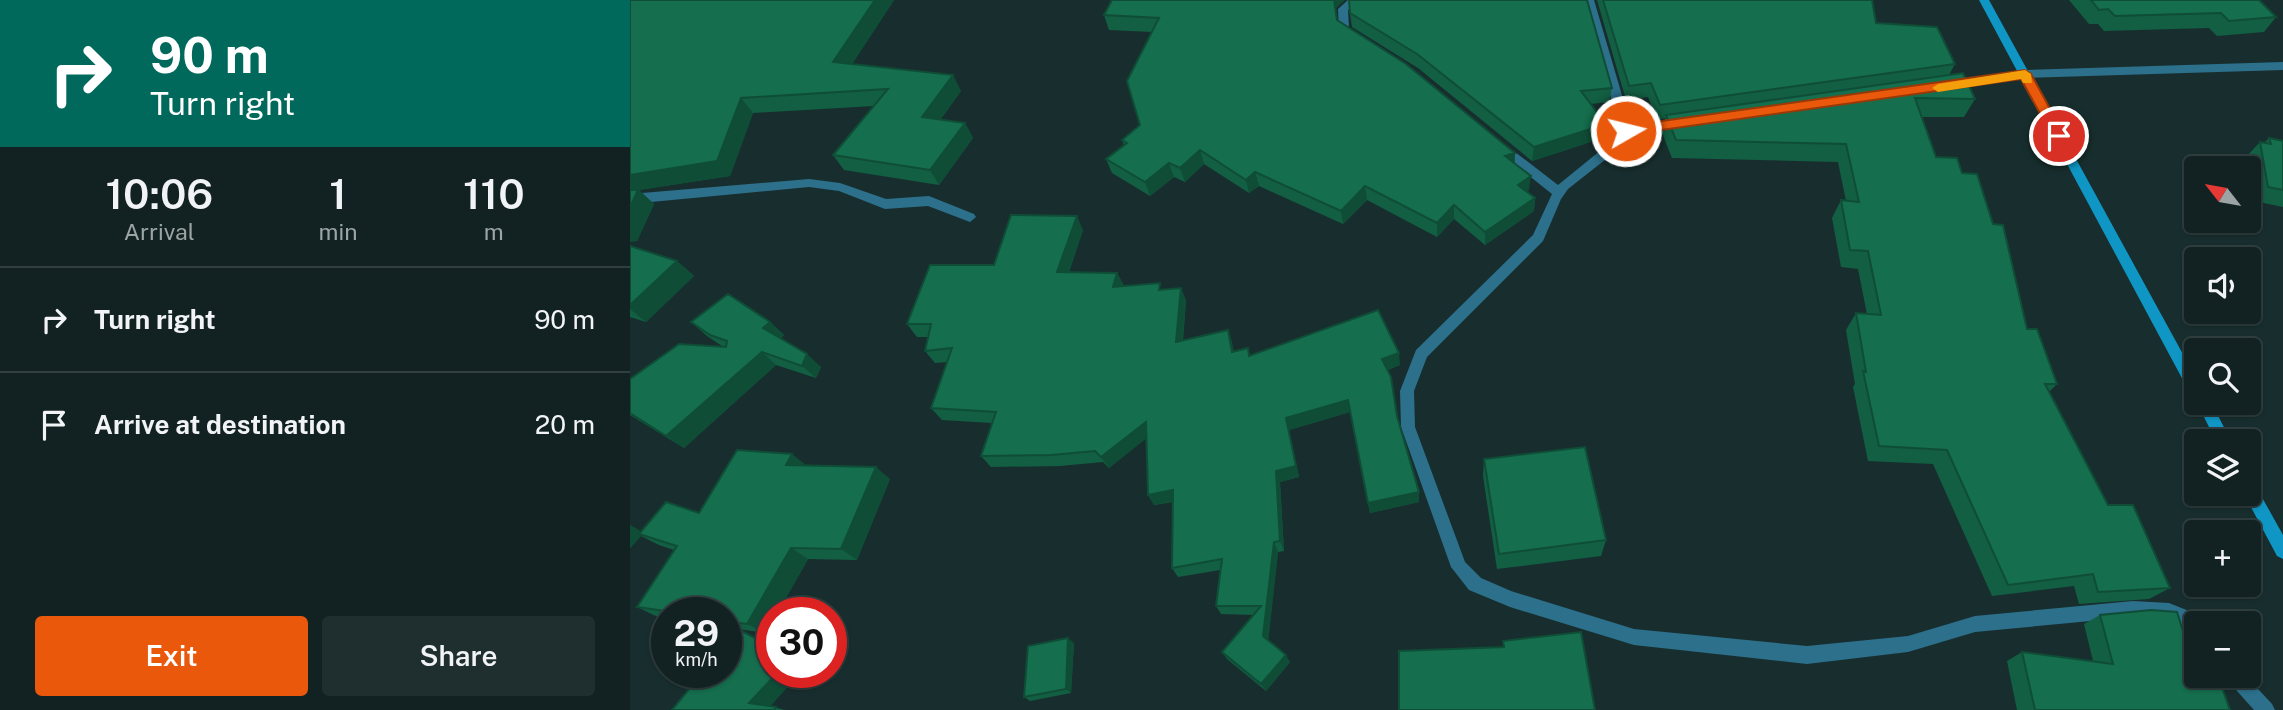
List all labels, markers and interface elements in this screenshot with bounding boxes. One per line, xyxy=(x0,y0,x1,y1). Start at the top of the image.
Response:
text: 90 m xyxy=(150,26,269,84)
icon: right xyxy=(35,28,126,119)
text: Turn right xyxy=(150,85,295,122)
position arrow xyxy=(1589,94,1663,168)
pin xyxy=(2029,106,2089,166)
icon: arrive xyxy=(2040,117,2078,155)
north arrow xyxy=(2184,156,2261,233)
map controls xyxy=(2184,156,2261,688)
text: 10:06 xyxy=(105,169,213,218)
text: 1 xyxy=(329,169,347,218)
text: 110 xyxy=(463,169,525,218)
text: Arrival xyxy=(124,218,195,245)
text: min xyxy=(319,218,358,245)
text: m xyxy=(484,218,504,245)
button: sound xyxy=(2184,247,2261,324)
icon: right xyxy=(35,301,73,339)
text: Turn right xyxy=(94,304,216,335)
text: 90 m xyxy=(534,304,595,335)
button: search xyxy=(2184,338,2261,415)
icon: arrive xyxy=(35,406,73,444)
text: Arrive at destination xyxy=(94,409,346,440)
text: 20 m xyxy=(535,409,595,440)
button: layers xyxy=(2184,429,2261,506)
button: + xyxy=(2184,520,2261,597)
speed limit sign: 30 xyxy=(756,597,847,688)
button: − xyxy=(2184,611,2261,688)
text: 29 xyxy=(674,613,719,654)
button: Exit xyxy=(35,616,308,696)
button: Share xyxy=(322,616,595,696)
text: km/h xyxy=(675,649,718,670)

